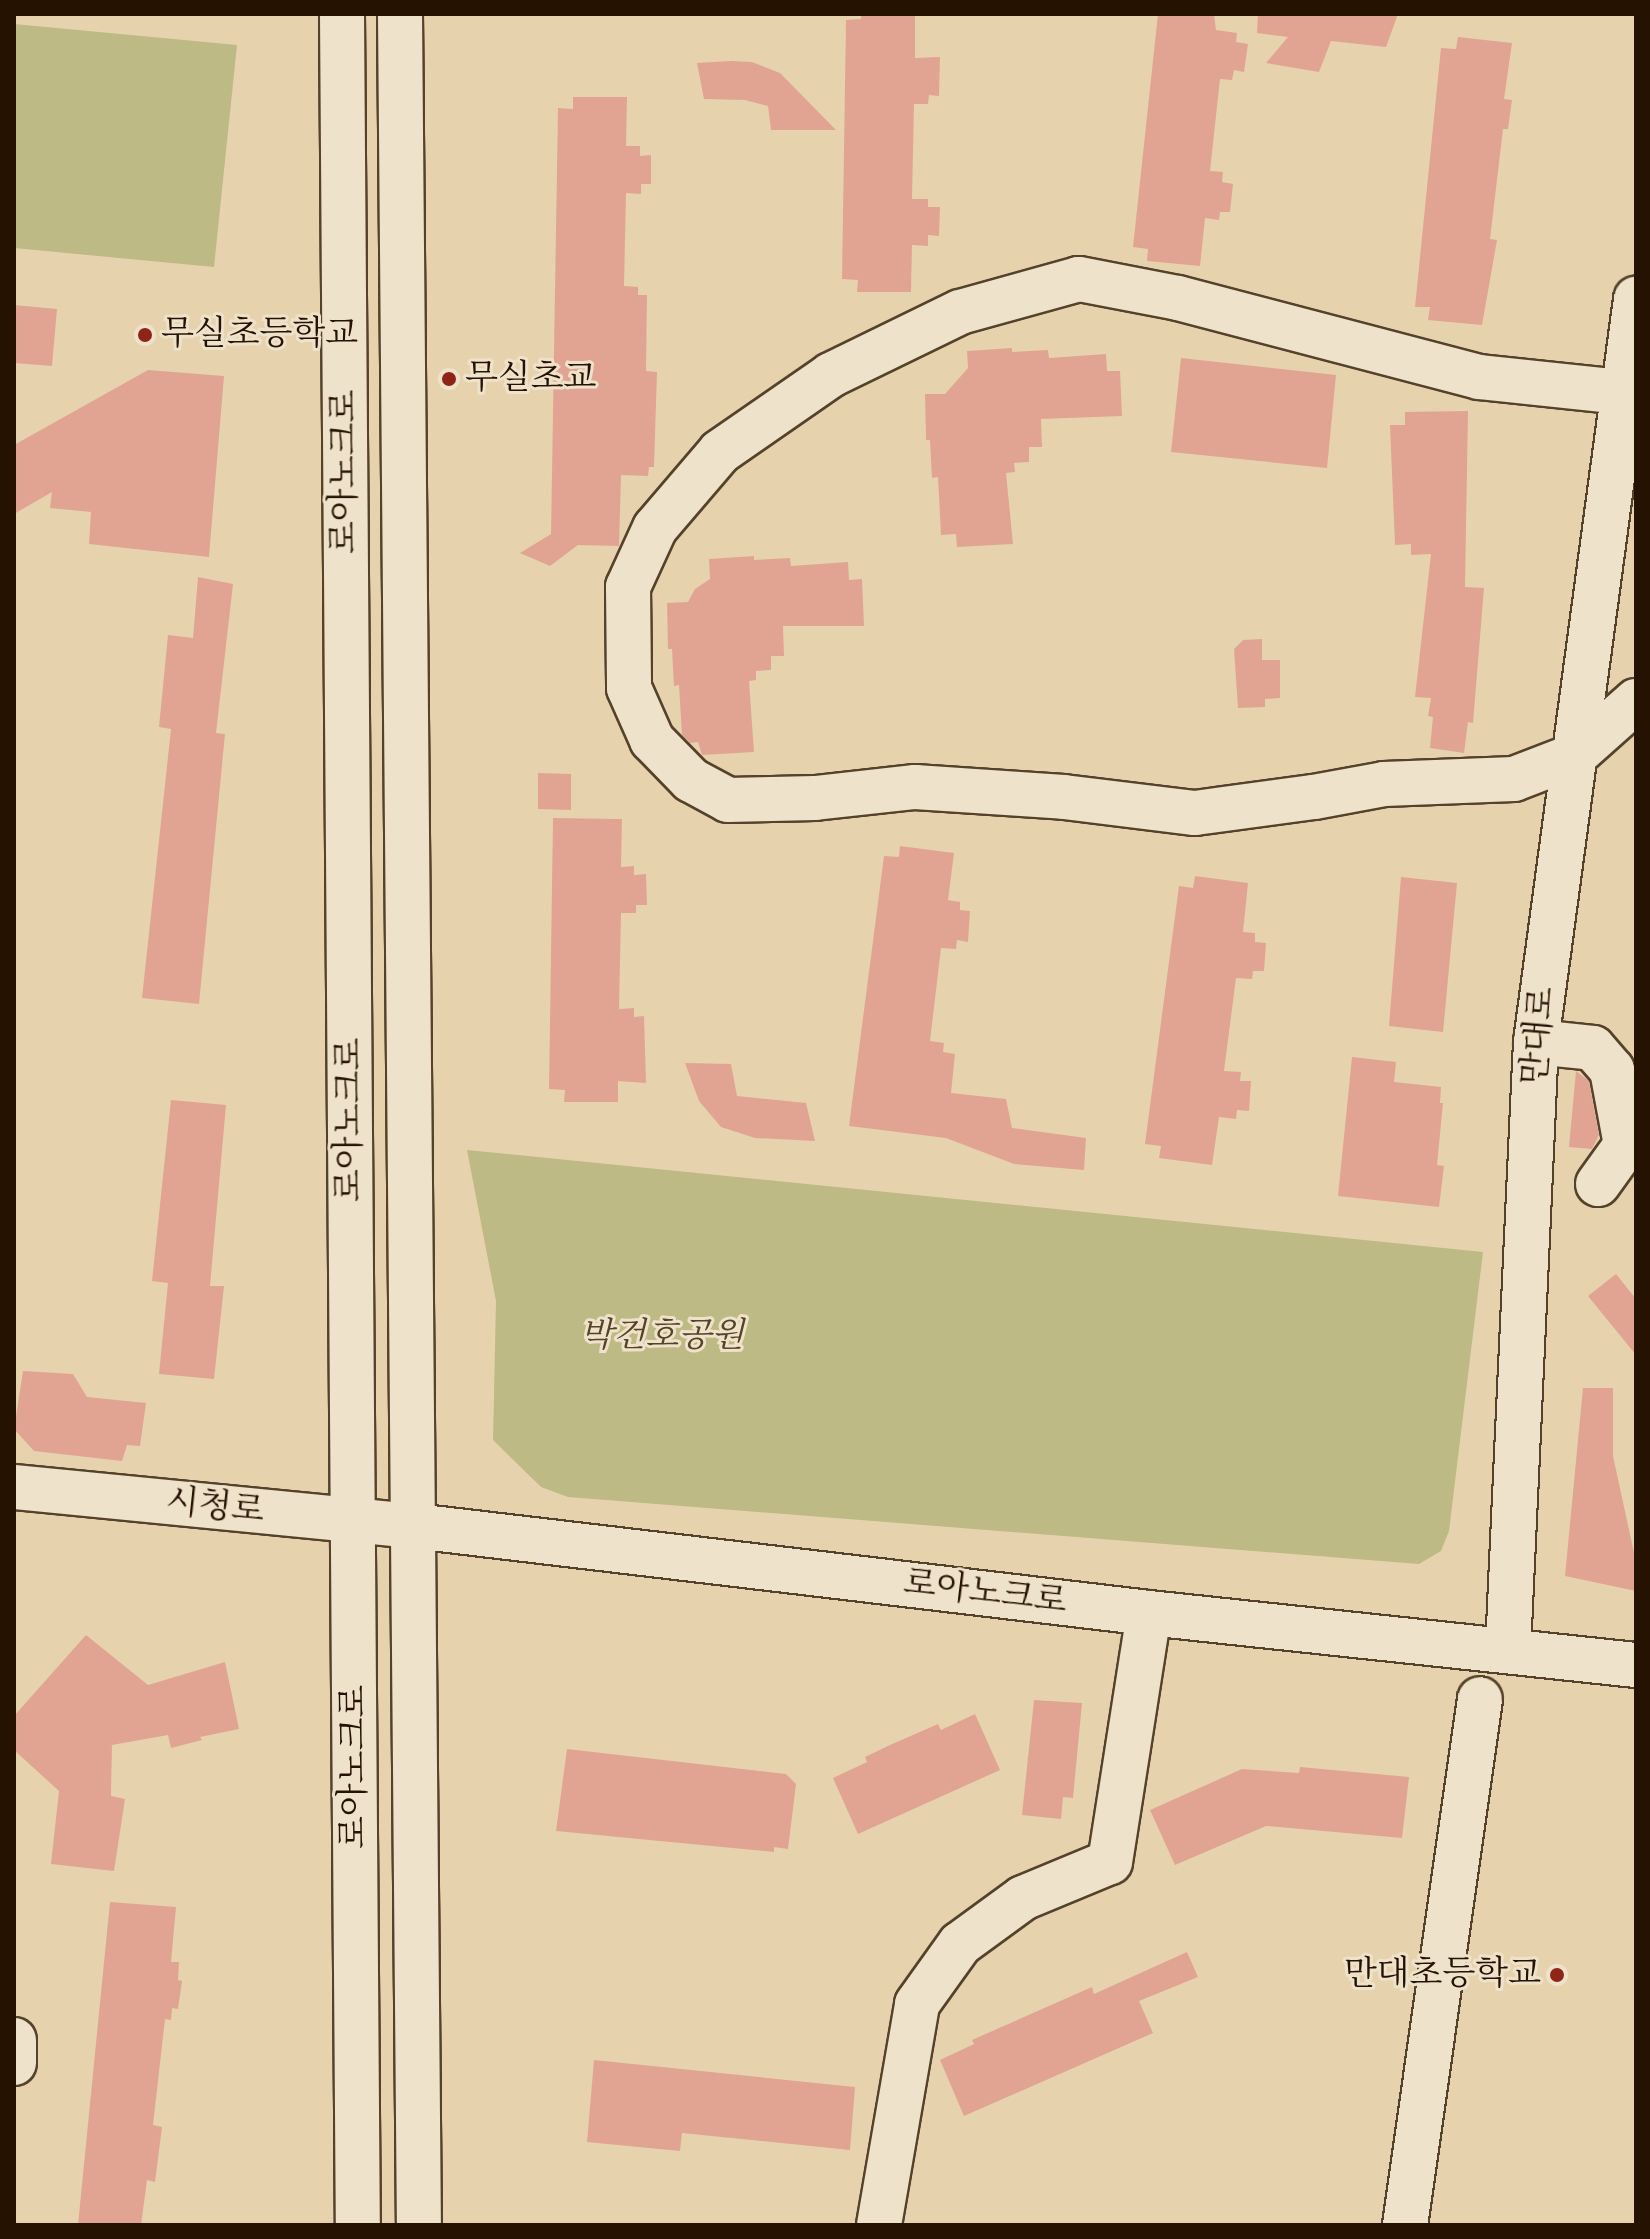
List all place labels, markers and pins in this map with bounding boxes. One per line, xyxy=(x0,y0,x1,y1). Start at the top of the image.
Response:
place label: 무실초등학교 xyxy=(161,315,358,355)
marker: 무실초등학교 xyxy=(136,326,154,344)
place label: 무실초교 xyxy=(465,359,596,399)
marker: 무실초교 xyxy=(440,370,458,388)
place label: 만대초등학교 xyxy=(1344,1955,1541,1995)
marker: 만대초등학교 xyxy=(1548,1966,1566,1984)

